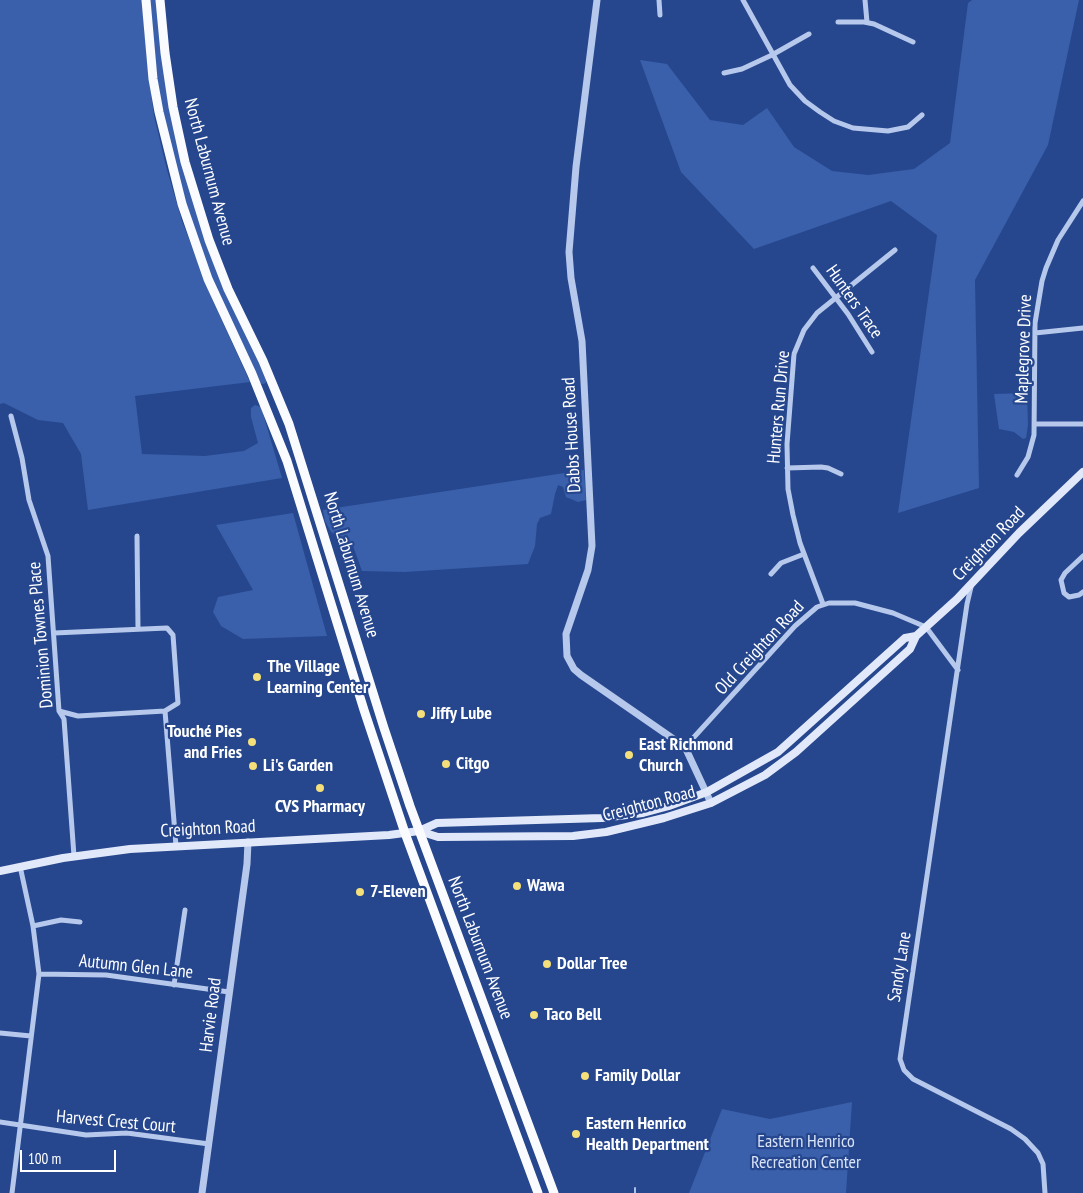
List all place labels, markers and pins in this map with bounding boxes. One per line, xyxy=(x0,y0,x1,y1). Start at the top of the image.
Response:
place label: The Village Learning Center xyxy=(267,656,368,699)
marker: The Village Learning Center xyxy=(251,671,263,683)
place label: Jiffy Lube xyxy=(431,703,492,725)
marker: Jiffy Lube xyxy=(415,708,427,720)
place label: Touché Pies and Fries xyxy=(167,721,242,764)
place label: East Richmond Church xyxy=(639,734,733,776)
marker: Touché Pies and Fries xyxy=(246,736,258,748)
marker: East Richmond Church xyxy=(623,749,635,761)
place label: Citgo xyxy=(456,753,489,775)
place label: Li's Garden xyxy=(263,755,333,777)
marker: Citgo xyxy=(440,758,452,770)
marker: Li's Garden xyxy=(247,760,259,772)
marker: CVS Pharmacy xyxy=(314,782,326,794)
place label: CVS Pharmacy xyxy=(275,796,365,818)
place label: Wawa xyxy=(527,875,565,897)
marker: Wawa xyxy=(511,880,523,892)
place label: 7-Eleven xyxy=(370,881,426,903)
marker: 7-Eleven xyxy=(354,886,366,898)
place label: Dollar Tree xyxy=(557,953,627,975)
marker: Dollar Tree xyxy=(541,958,553,970)
place label: Taco Bell xyxy=(544,1004,601,1026)
marker: Taco Bell xyxy=(528,1009,540,1021)
place label: Family Dollar xyxy=(595,1065,680,1087)
marker: Family Dollar xyxy=(579,1070,591,1082)
place label: Eastern Henrico Health Department xyxy=(586,1113,709,1156)
marker: Eastern Henrico Health Department xyxy=(570,1128,582,1140)

